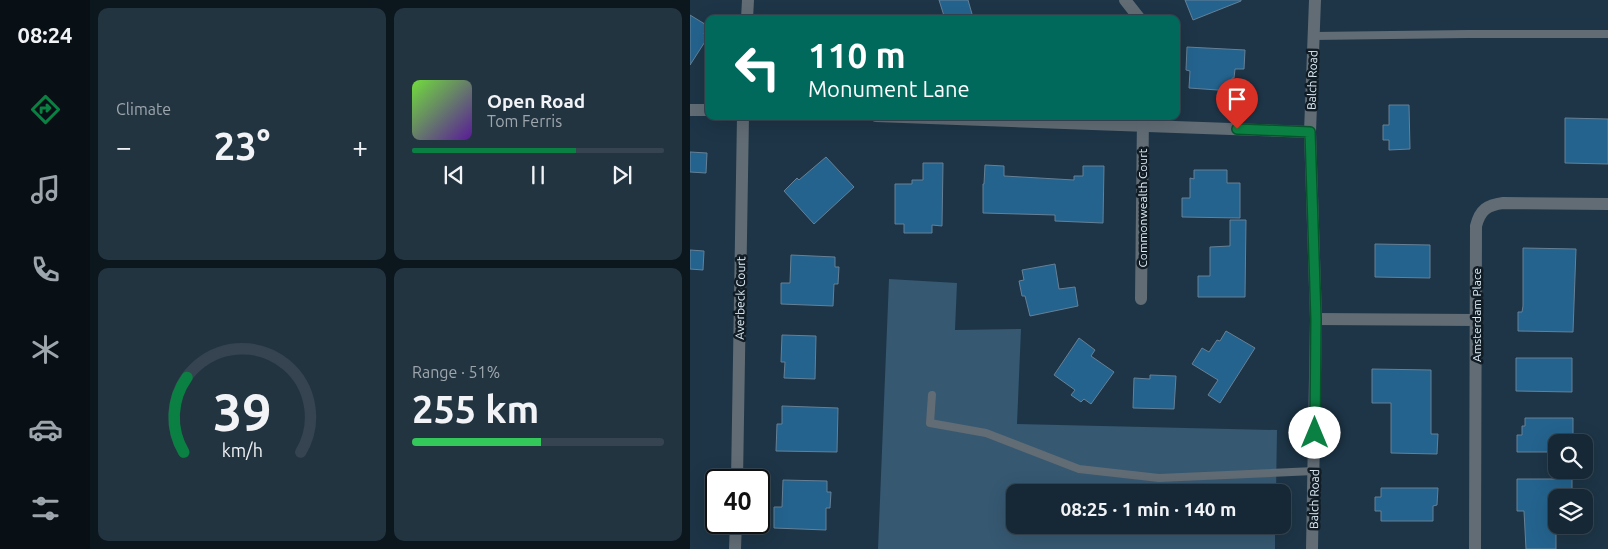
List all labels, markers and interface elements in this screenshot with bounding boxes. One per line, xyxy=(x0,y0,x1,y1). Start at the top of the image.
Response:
text: 08:24 xyxy=(17,22,73,47)
icon: left xyxy=(725,35,790,100)
text: 110 m xyxy=(808,35,906,75)
street label: Balch Road xyxy=(1304,50,1320,110)
text: Monument Lane xyxy=(808,76,970,101)
pin xyxy=(1216,78,1258,129)
icon: arrive xyxy=(1223,85,1251,113)
text: Open Road xyxy=(487,90,585,112)
icon: directions xyxy=(28,92,63,127)
text: Climate xyxy=(116,100,171,118)
text: Tom Ferris xyxy=(487,112,562,130)
text: 23° xyxy=(214,125,270,167)
text: − xyxy=(116,131,132,162)
text: + xyxy=(352,131,368,162)
street label: Commonwealth Court xyxy=(1136,148,1149,267)
icon: previous xyxy=(440,161,468,189)
icon: pause xyxy=(524,161,552,189)
icon: next xyxy=(608,161,636,189)
icon: music xyxy=(28,172,63,207)
icon: phone xyxy=(28,252,63,287)
street label: Averbeck Court xyxy=(733,256,747,340)
street label: Amsterdam Place xyxy=(1470,268,1483,362)
icon: climate xyxy=(28,332,63,367)
text: Range · 51% xyxy=(412,363,500,381)
text: 39 xyxy=(213,383,271,441)
text: 255 km xyxy=(412,388,539,430)
position arrow xyxy=(1288,406,1340,458)
icon: car xyxy=(28,412,63,447)
map controls xyxy=(1548,434,1593,534)
button: search xyxy=(1548,434,1593,479)
text: km/h xyxy=(221,440,263,460)
speed limit sign: 40 xyxy=(705,469,770,534)
street label: Balch Road xyxy=(1307,469,1321,529)
button: layers xyxy=(1548,489,1593,534)
icon: filters xyxy=(28,491,63,526)
text: 08:25 · 1 min · 140 m xyxy=(1061,498,1236,520)

